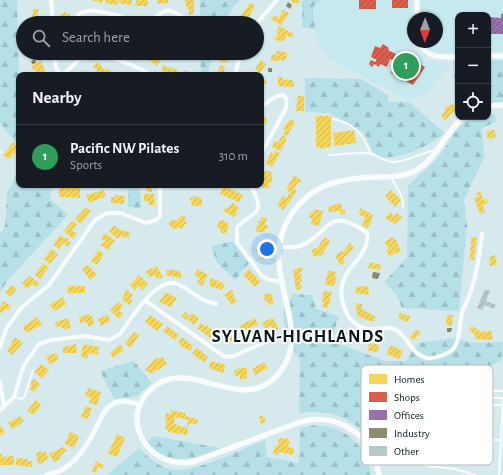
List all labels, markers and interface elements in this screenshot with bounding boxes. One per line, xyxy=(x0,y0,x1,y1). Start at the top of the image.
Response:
north arrow xyxy=(407,12,443,48)
map controls xyxy=(455,12,491,120)
button: + xyxy=(455,12,491,48)
search box xyxy=(16,16,264,60)
icon: search xyxy=(30,27,52,49)
text: Search here xyxy=(62,30,130,45)
button: − xyxy=(455,48,491,84)
pin: 1 xyxy=(393,51,419,81)
button: locate xyxy=(455,84,491,120)
text: Nearby xyxy=(32,89,82,106)
text: Pacific NW Pilates xyxy=(70,141,179,156)
text: 1 xyxy=(43,150,47,163)
text: 310 m xyxy=(219,150,248,163)
text: Sports xyxy=(70,159,102,172)
your location xyxy=(257,239,277,259)
district label: SYLVAN-HIGHLANDS xyxy=(212,328,384,346)
legend xyxy=(361,365,493,465)
text: Homes xyxy=(394,374,425,385)
text: Shops xyxy=(394,392,420,403)
text: Offices xyxy=(394,410,424,421)
text: Industry xyxy=(394,428,430,439)
text: Other xyxy=(394,446,419,457)

